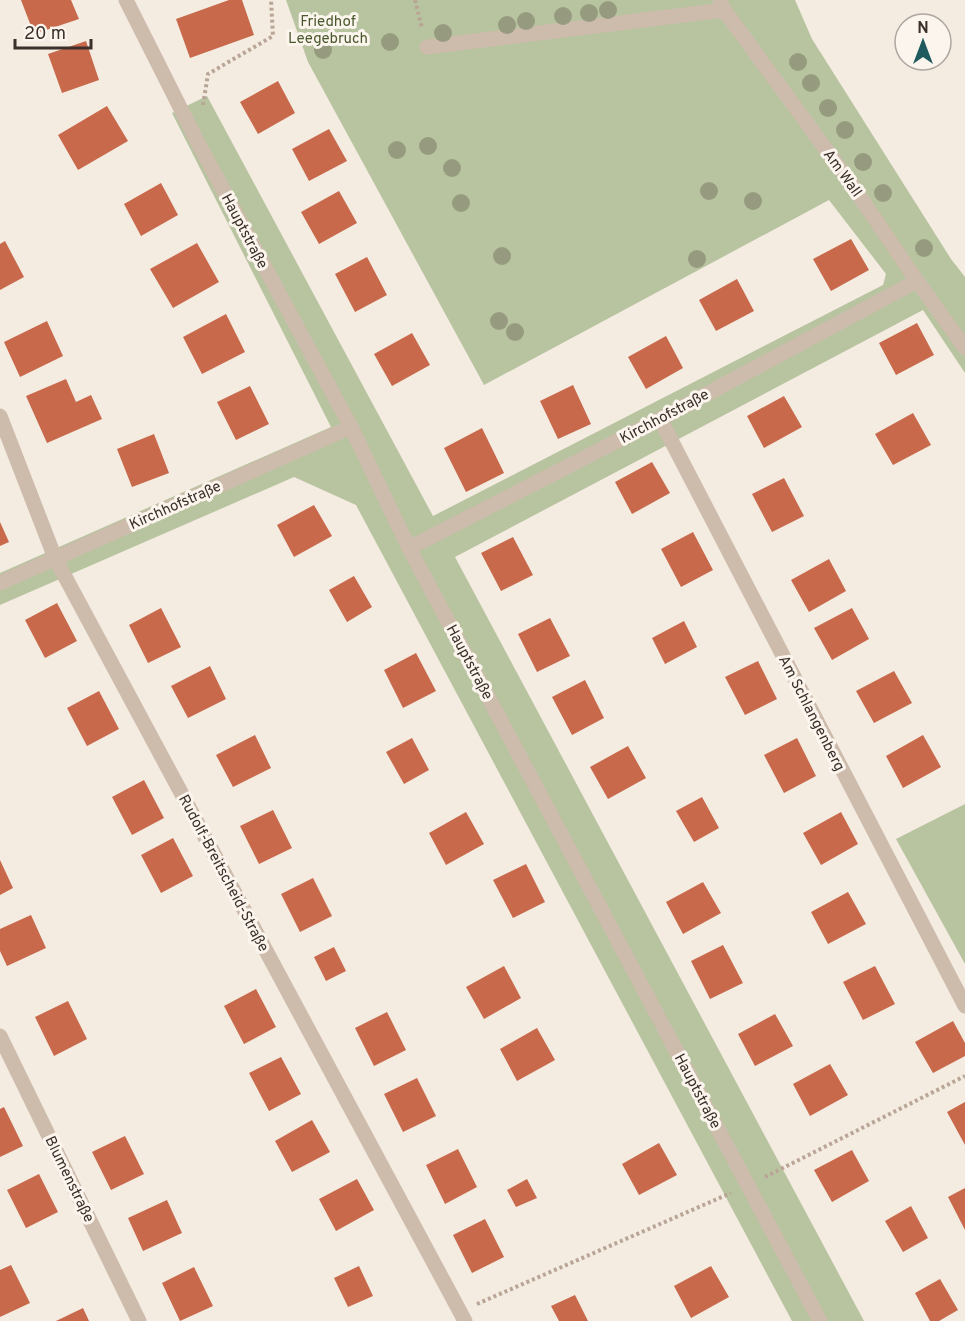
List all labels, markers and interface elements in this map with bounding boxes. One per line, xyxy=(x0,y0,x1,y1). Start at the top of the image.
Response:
scale bar xyxy=(15,12,92,50)
north arrow xyxy=(893,12,953,72)
park label: Friedhof Leegebruch xyxy=(288,13,368,49)
text: N xyxy=(917,19,929,39)
text: 20 m xyxy=(24,23,66,46)
street label: Am Wall xyxy=(818,146,865,201)
street label: Hauptstraße xyxy=(216,191,271,272)
street label: Kirchhofstraße xyxy=(617,386,713,449)
street label: Kirchhofstraße xyxy=(127,478,224,535)
street label: Hauptstraße xyxy=(441,622,496,703)
street label: Am Schlangenberg xyxy=(773,653,848,775)
street label: Rudolf-Breitscheid-Straße xyxy=(173,792,272,956)
street label: Hauptstraße xyxy=(669,1051,724,1132)
street label: Blumenstraße xyxy=(40,1133,98,1226)

